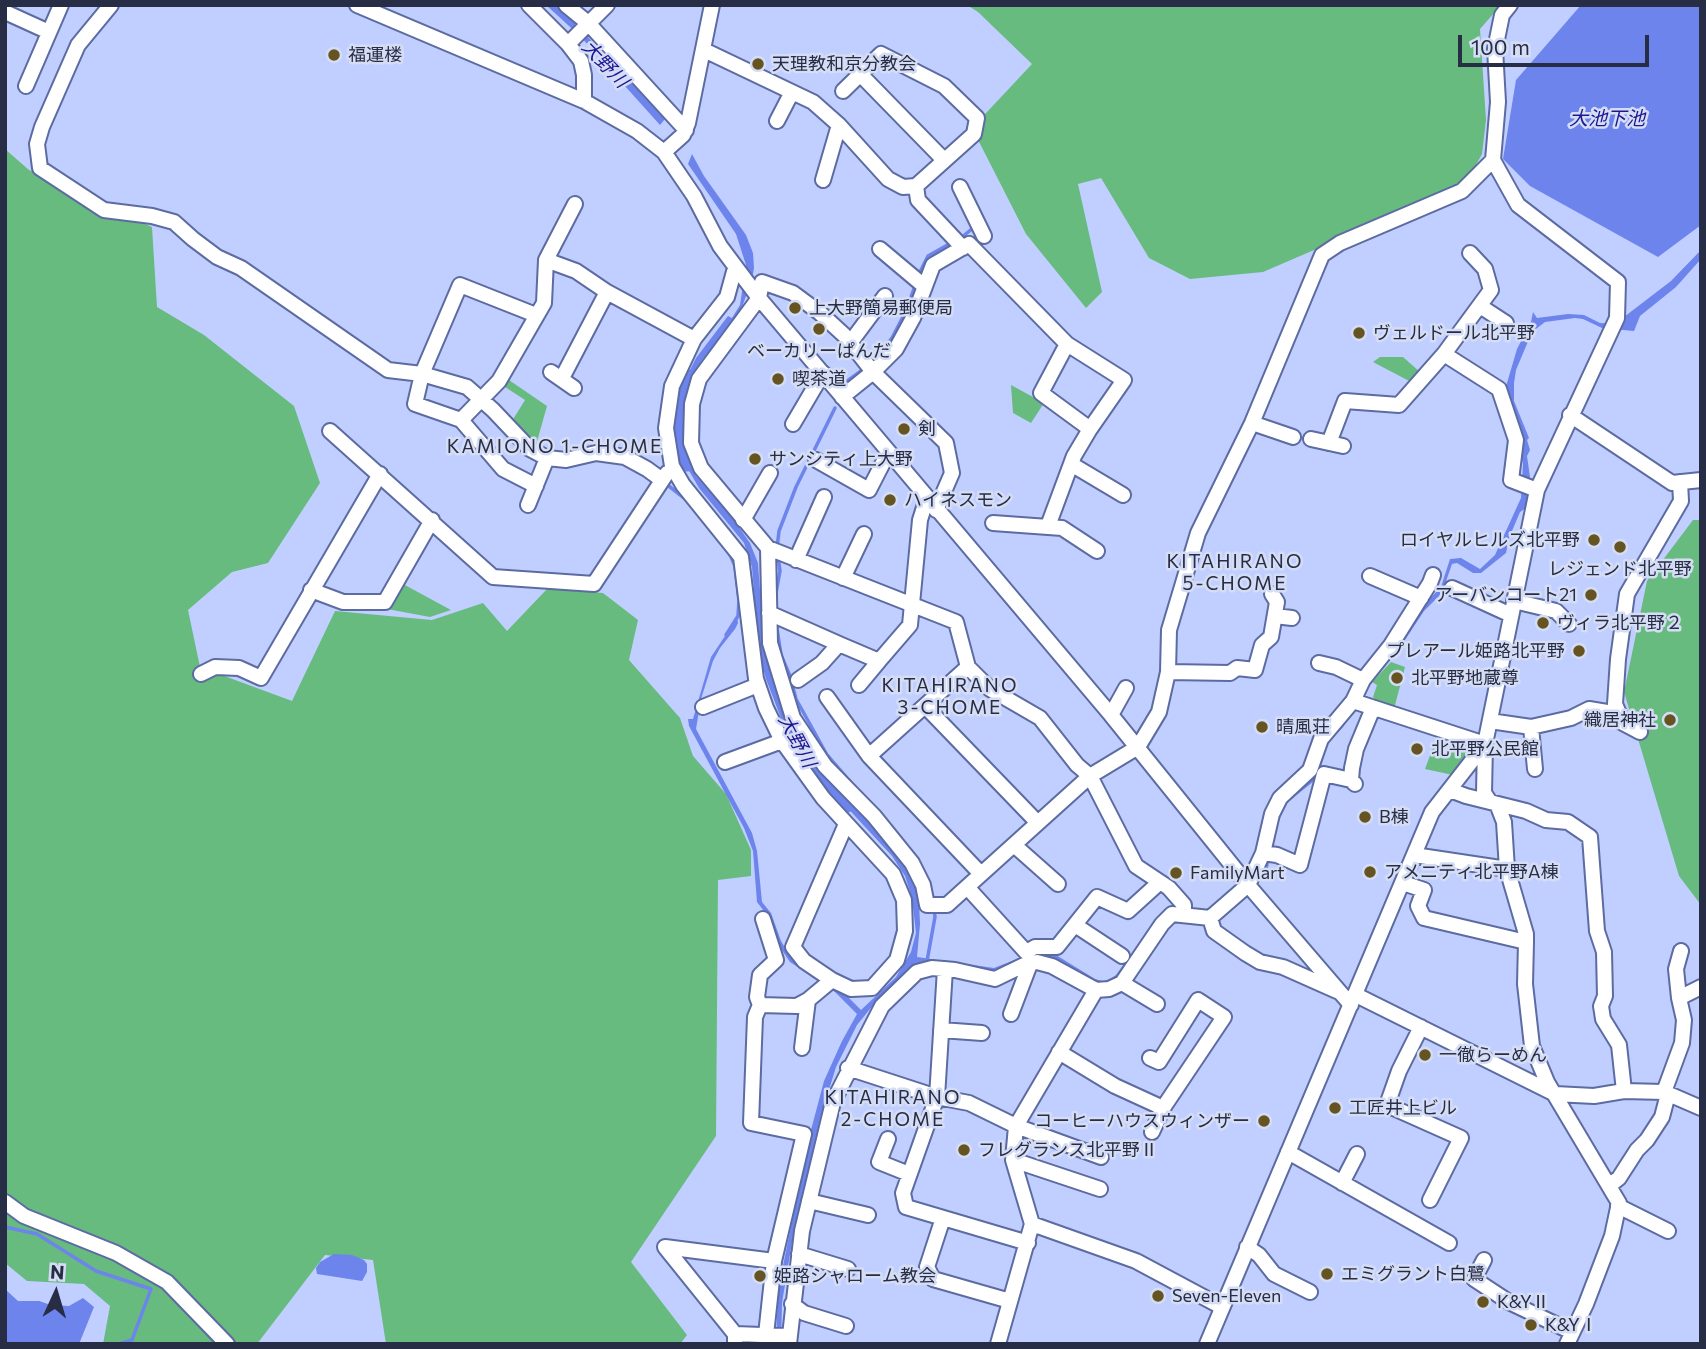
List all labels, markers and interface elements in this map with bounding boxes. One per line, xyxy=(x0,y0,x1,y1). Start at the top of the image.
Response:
scale bar xyxy=(1461,21,1652,65)
text: 100 m xyxy=(1471,34,1530,59)
water label: 大野川 xyxy=(577,36,633,92)
place label: 福運楼 xyxy=(348,44,402,66)
marker: 福運楼 xyxy=(326,47,342,63)
place label: 天理教和京分教会 xyxy=(772,53,916,75)
marker: 天理教和京分教会 xyxy=(750,56,766,72)
water label: 大池下池 xyxy=(1569,108,1645,130)
place label: 上大野簡易郵便局 xyxy=(809,297,953,319)
marker: 上大野簡易郵便局 xyxy=(787,300,803,316)
marker: ベーカリーぱんだ xyxy=(811,321,827,337)
place label: ヴェルドール北平野 xyxy=(1373,322,1535,344)
marker: ヴェルドール北平野 xyxy=(1351,325,1367,341)
place label: ベーカリーぱんだ xyxy=(747,340,891,362)
place label: 喫茶道 xyxy=(792,368,846,390)
marker: 喫茶道 xyxy=(770,371,786,387)
place label: 剣 xyxy=(918,418,936,440)
marker: 剣 xyxy=(896,421,912,437)
district label: KAMIONO 1-CHOME xyxy=(449,436,661,458)
place label: サンシティ上大野 xyxy=(769,448,913,470)
marker: サンシティ上大野 xyxy=(747,451,763,467)
place label: ハイネスモン xyxy=(904,489,1012,511)
marker: ハイネスモン xyxy=(882,492,898,508)
place label: ロイヤルヒルズ北平野 xyxy=(1400,529,1580,551)
marker: ロイヤルヒルズ北平野 xyxy=(1586,532,1602,548)
marker: レジェンド北平野 xyxy=(1612,539,1628,555)
district label: KITAHIRANO 5-CHOME xyxy=(1168,551,1302,595)
place label: レジェンド北平野 xyxy=(1548,558,1692,580)
place label: アーバンコート21 xyxy=(1434,584,1577,606)
marker: アーバンコート21 xyxy=(1583,587,1599,603)
place label: ヴィラ北平野２ xyxy=(1557,612,1683,634)
marker: ヴィラ北平野２ xyxy=(1535,615,1551,631)
place label: プレアール姫路北平野 xyxy=(1386,640,1565,662)
marker: プレアール姫路北平野 xyxy=(1571,643,1587,659)
place label: 北平野地蔵尊 xyxy=(1411,667,1519,689)
marker: 北平野地蔵尊 xyxy=(1389,670,1405,686)
district label: KITAHIRANO 3-CHOME xyxy=(883,675,1017,719)
place label: 織居神社 xyxy=(1584,709,1656,731)
water label: 大野川 xyxy=(774,710,820,772)
marker: 織居神社 xyxy=(1662,712,1678,728)
place label: 晴風荘 xyxy=(1276,716,1330,738)
marker: 晴風荘 xyxy=(1254,719,1270,735)
place label: 北平野公民館 xyxy=(1431,738,1539,760)
marker: 北平野公民館 xyxy=(1409,741,1425,757)
place label: B棟 xyxy=(1379,806,1409,828)
marker: B棟 xyxy=(1357,809,1373,825)
place label: アメニティ北平野A棟 xyxy=(1384,861,1558,883)
place label: FamilyMart xyxy=(1190,862,1285,884)
marker: アメニティ北平野A棟 xyxy=(1362,864,1378,880)
marker: FamilyMart xyxy=(1168,865,1184,881)
place label: 一徹らーめん xyxy=(1439,1044,1547,1066)
marker: 一徹らーめん xyxy=(1417,1047,1433,1063)
district label: KITAHIRANO 2-CHOME xyxy=(826,1087,960,1131)
place label: 工匠井上ビル xyxy=(1349,1097,1457,1119)
marker: 工匠井上ビル xyxy=(1327,1100,1343,1116)
place label: コーヒーハウスウィンザー xyxy=(1034,1110,1250,1132)
marker: コーヒーハウスウィンザー xyxy=(1256,1113,1272,1129)
place label: フレグランス北平野Ⅱ xyxy=(978,1139,1158,1161)
marker: フレグランス北平野Ⅱ xyxy=(956,1142,972,1158)
north arrow xyxy=(21,1258,91,1328)
text: N xyxy=(50,1260,65,1284)
place label: エミグラント白鷺 xyxy=(1341,1263,1485,1285)
place label: 姫路シャローム教会 xyxy=(774,1265,936,1287)
marker: エミグラント白鷺 xyxy=(1319,1266,1335,1282)
marker: 姫路シャローム教会 xyxy=(752,1268,768,1284)
place label: Seven-Eleven xyxy=(1172,1285,1281,1307)
marker: Seven-Eleven xyxy=(1150,1288,1166,1304)
place label: K&YⅡ xyxy=(1497,1291,1550,1313)
marker: K&YⅡ xyxy=(1475,1294,1491,1310)
place label: K&YⅠ xyxy=(1545,1314,1598,1336)
marker: K&YⅠ xyxy=(1523,1317,1539,1333)

